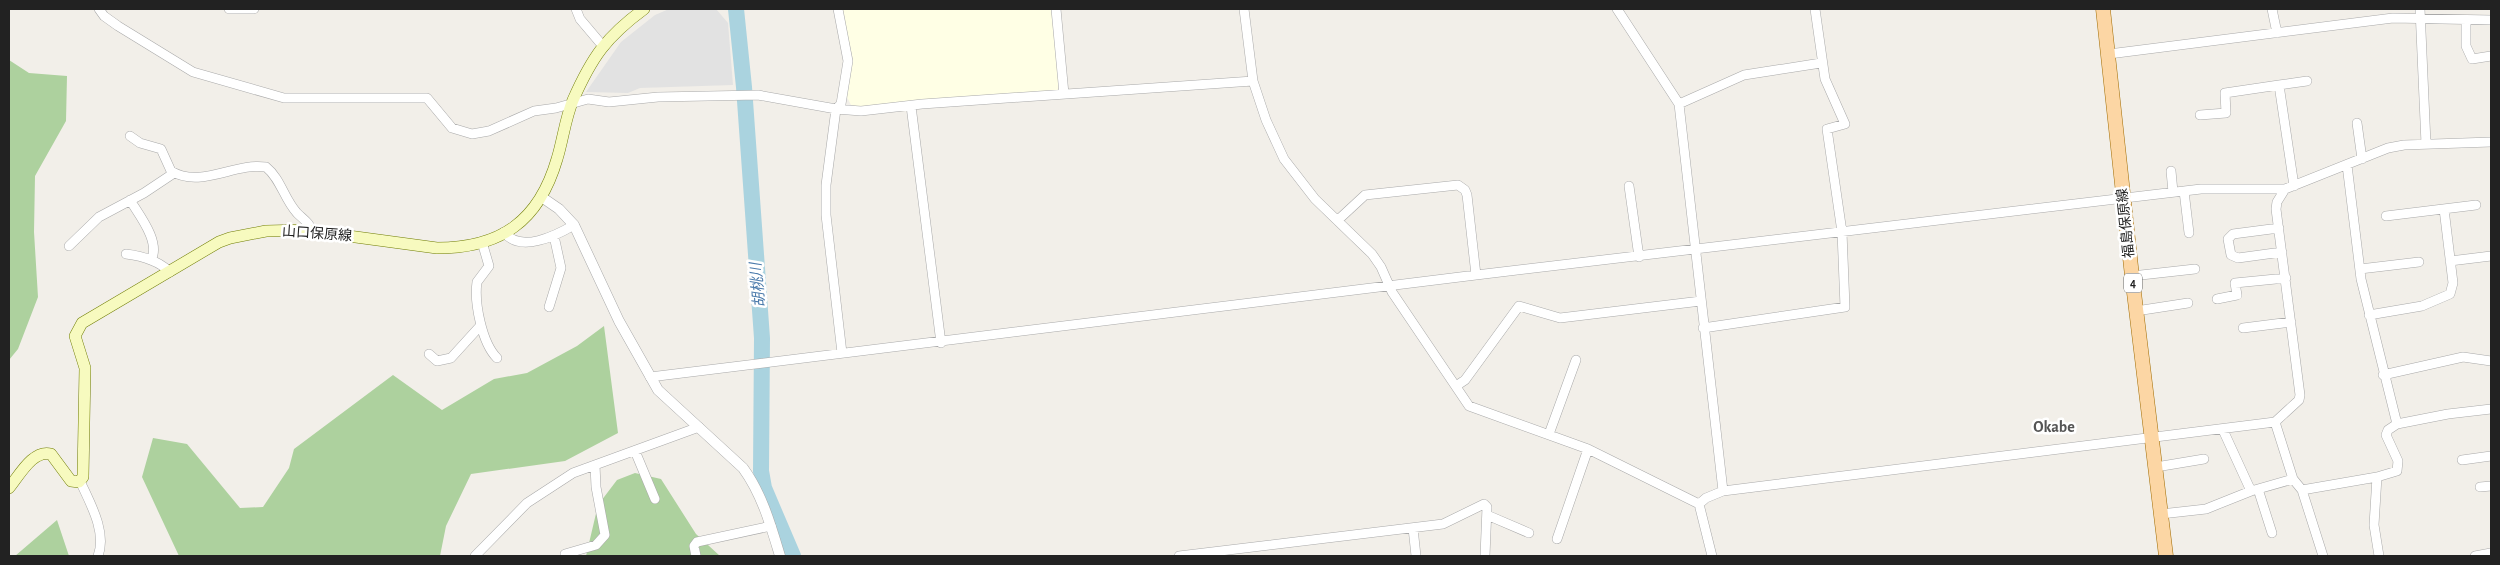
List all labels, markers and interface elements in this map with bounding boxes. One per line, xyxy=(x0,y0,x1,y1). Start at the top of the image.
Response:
street label: 福島保原線 xyxy=(2114,187,2137,259)
street label: 山口保原線 xyxy=(282,224,352,243)
water label: 胡桃川 xyxy=(747,260,767,308)
road number: 4 xyxy=(2124,274,2142,292)
district label: Okabe xyxy=(2033,419,2075,435)

